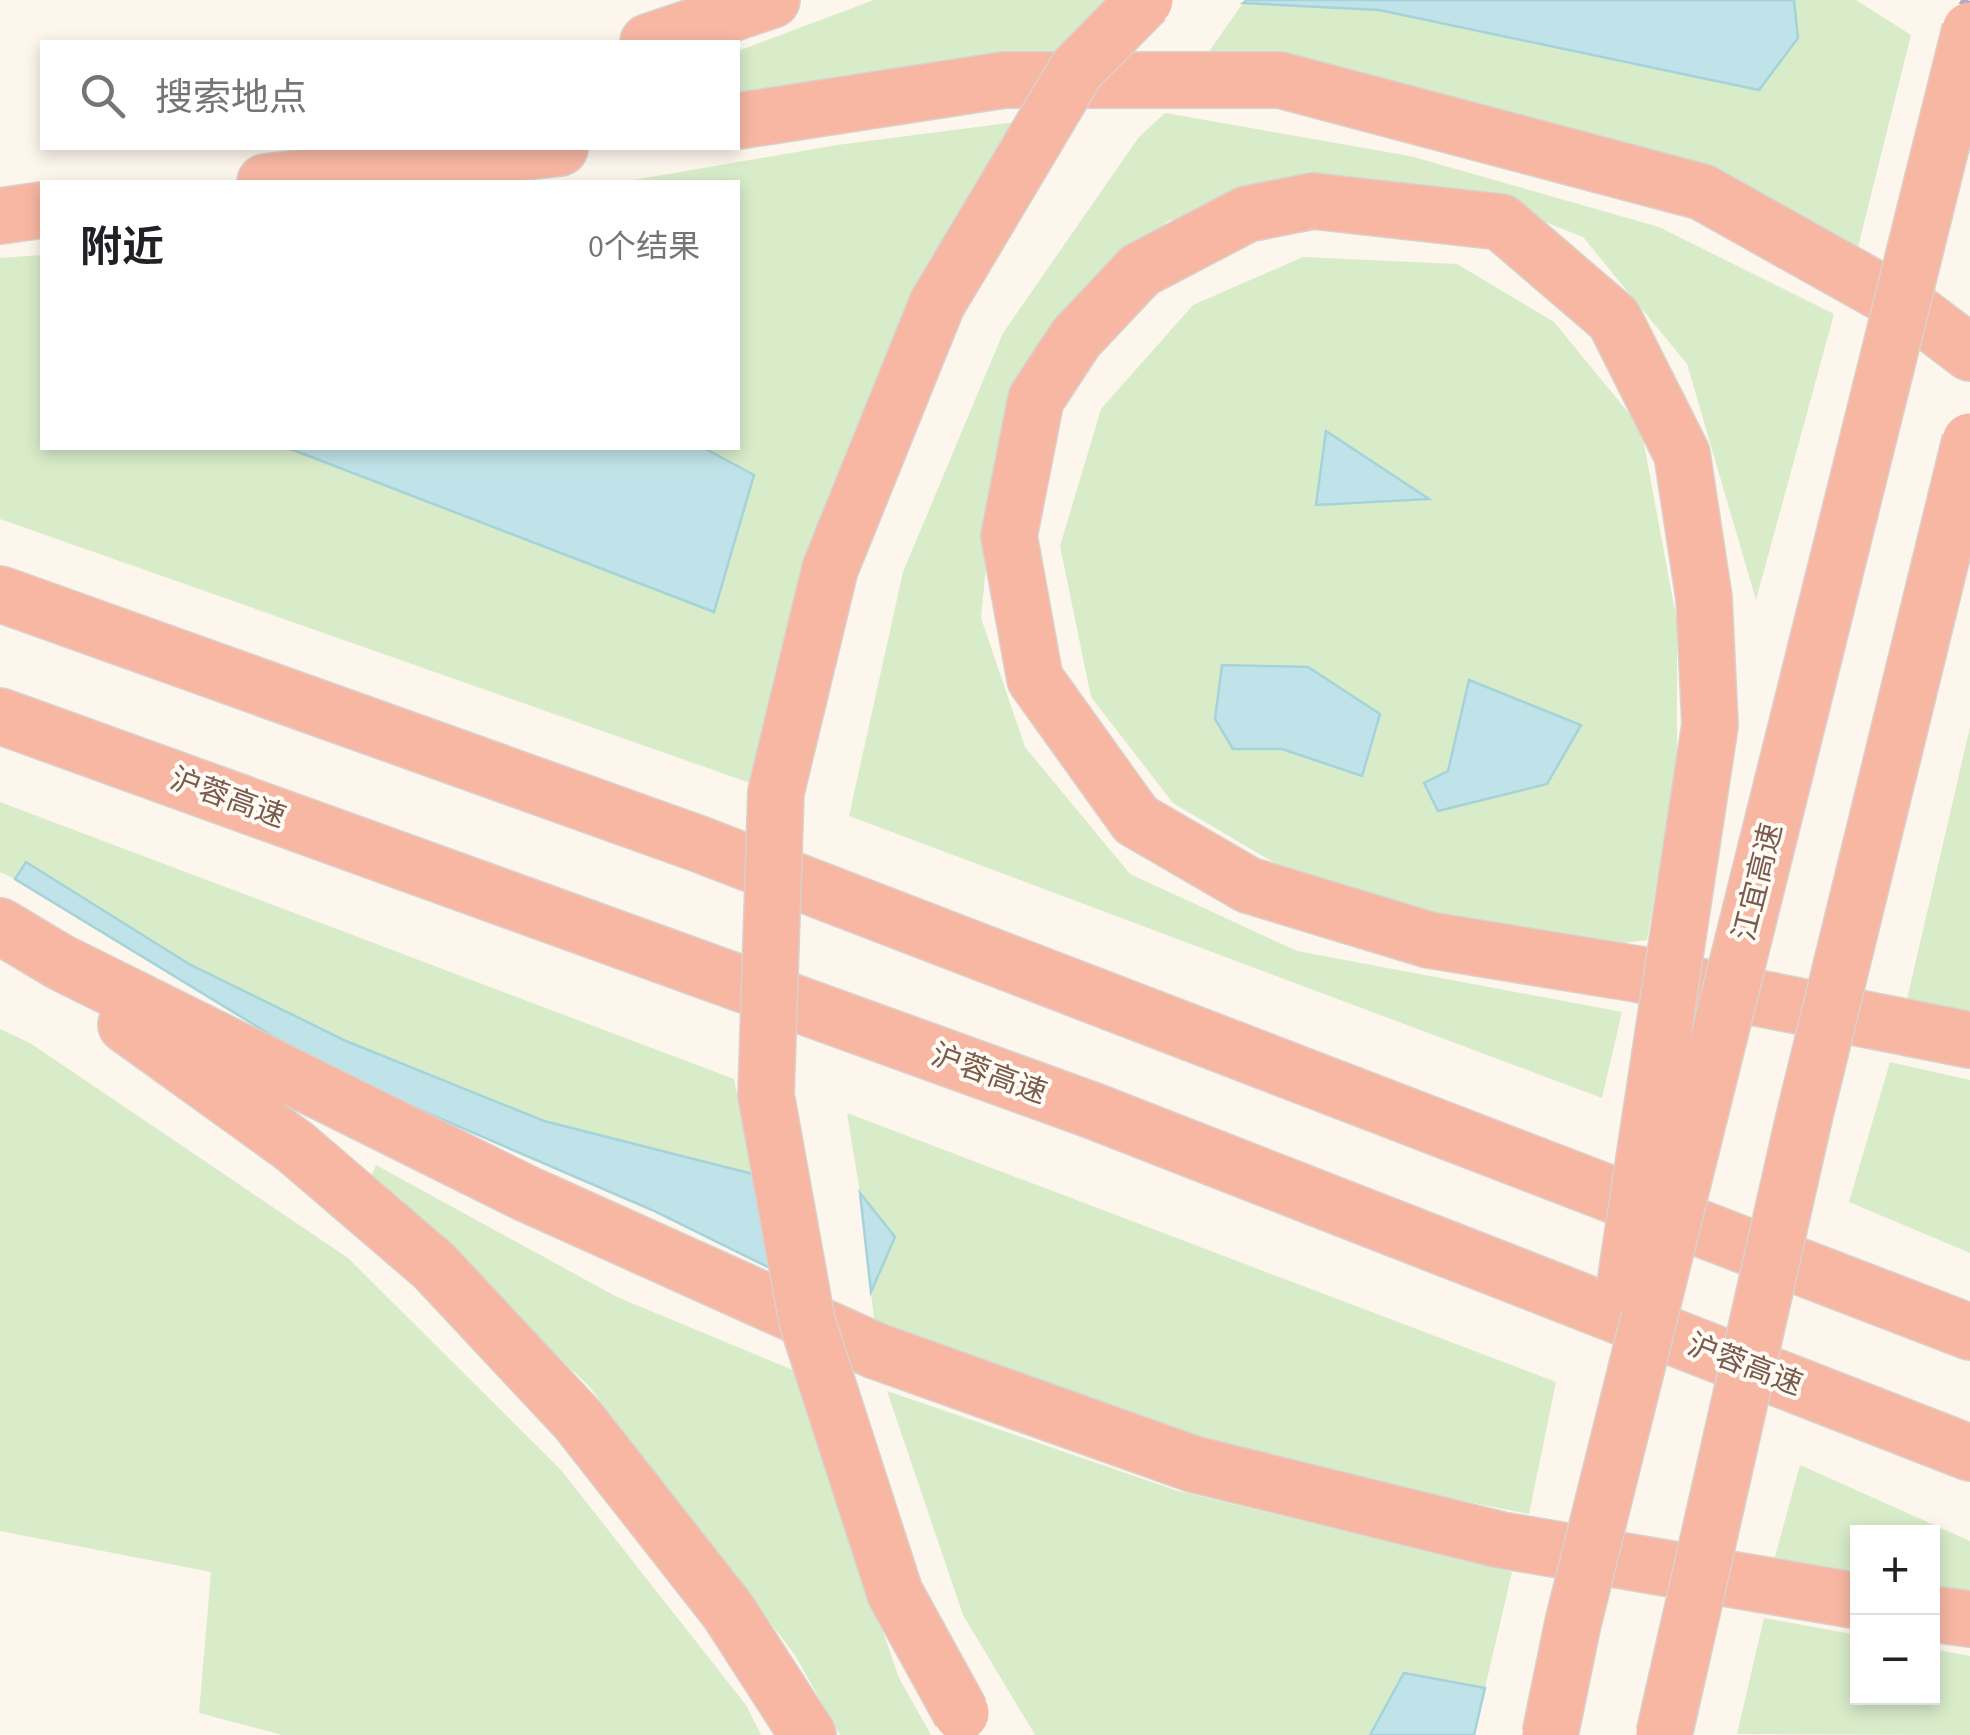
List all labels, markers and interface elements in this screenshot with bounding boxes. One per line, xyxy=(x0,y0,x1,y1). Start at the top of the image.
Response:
search box xyxy=(40,40,740,150)
icon: search xyxy=(75,68,130,123)
text: 搜索地点 xyxy=(155,71,307,125)
text: 附近 xyxy=(80,218,164,278)
text: 0个结果 xyxy=(588,224,700,270)
street label: 沪蓉高速 xyxy=(164,757,292,839)
street label: 江宜高速 xyxy=(1723,819,1793,945)
street label: 沪蓉高速 xyxy=(925,1033,1053,1115)
street label: 沪蓉高速 xyxy=(1681,1323,1809,1407)
map controls xyxy=(1850,1525,1940,1705)
button: + xyxy=(1850,1525,1940,1615)
button: − xyxy=(1850,1615,1940,1705)

